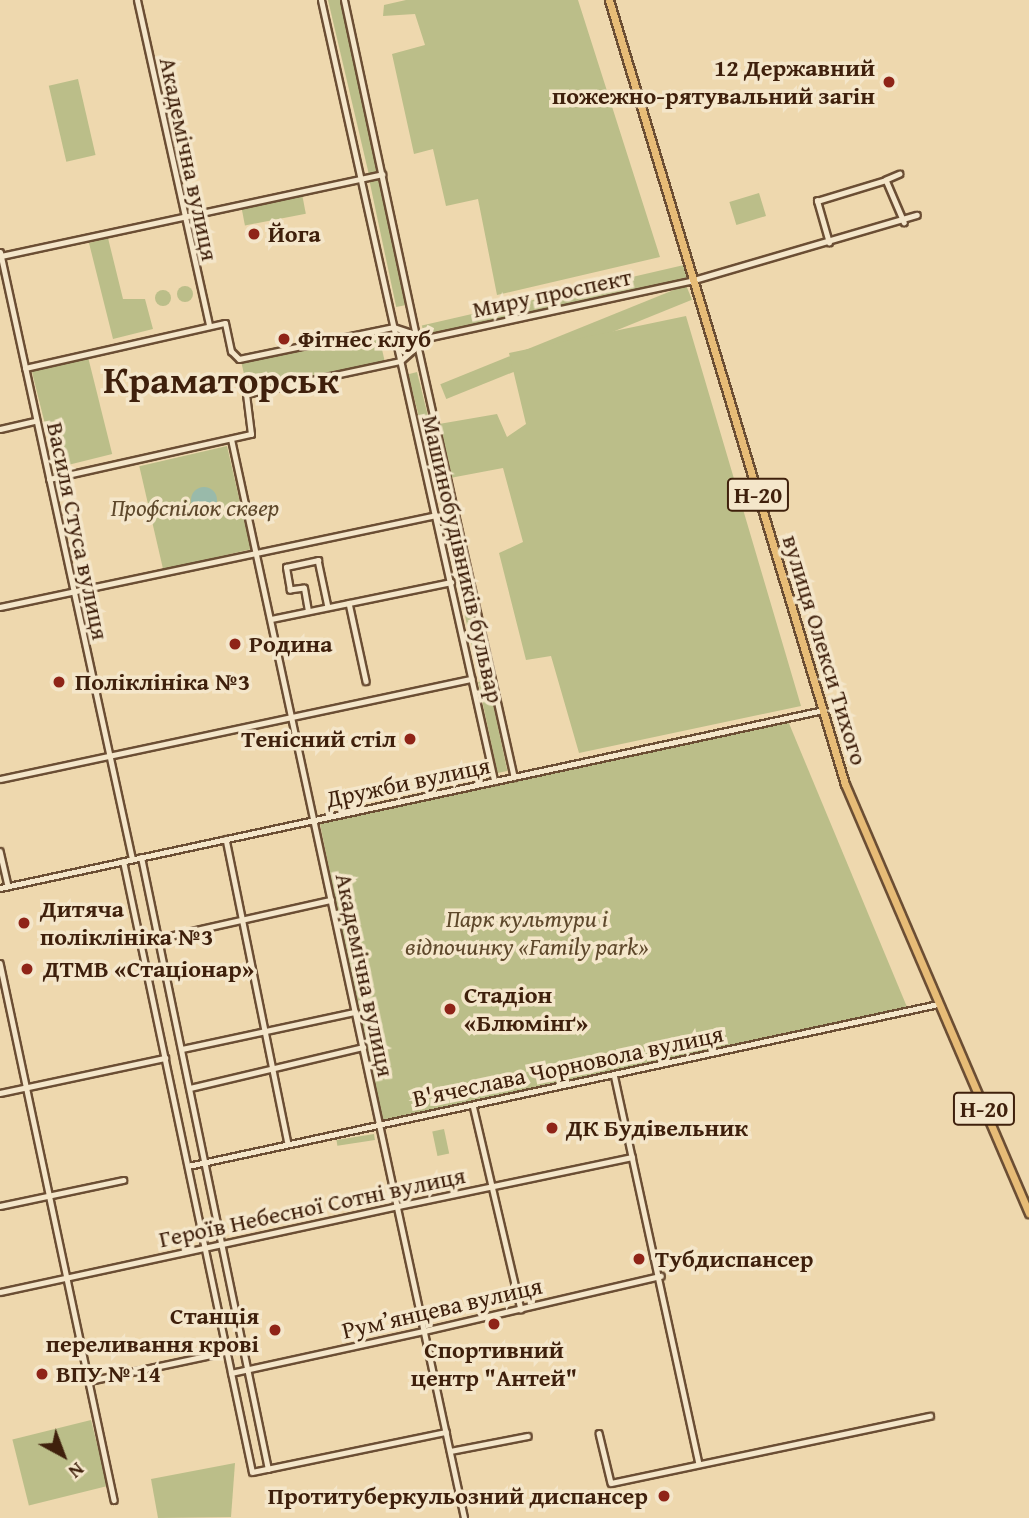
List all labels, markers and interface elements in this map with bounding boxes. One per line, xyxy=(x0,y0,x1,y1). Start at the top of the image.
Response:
place label: 12 Державний пожежно-рятувальний загін xyxy=(552,54,875,110)
street label: Академічна вулиця xyxy=(153,55,225,263)
marker: 12 Державний пожежно-рятувальний загін xyxy=(881,74,897,90)
place label: Йога xyxy=(268,220,321,248)
marker: Йога xyxy=(246,226,262,242)
street label: Миру проспект xyxy=(470,262,634,324)
place label: Фітнес клуб xyxy=(298,325,431,353)
marker: Фітнес клуб xyxy=(276,331,292,347)
district label: Краматорськ xyxy=(103,357,339,403)
street label: Машинобудівників бульвар xyxy=(416,412,510,706)
street label: Василя Стуса вулиця xyxy=(41,419,115,643)
road number: Н-20 xyxy=(726,475,790,514)
park label: Профспілок сквер xyxy=(111,494,279,522)
street label: вулиця Олекси Тихого xyxy=(776,532,874,768)
place label: Родина xyxy=(249,630,333,658)
marker: Родина xyxy=(227,636,243,652)
place label: Поліклініка №3 xyxy=(75,668,250,696)
marker: Поліклініка №3 xyxy=(49,672,69,692)
place label: Тенісний стіл xyxy=(241,725,396,753)
marker: Тенісний стіл xyxy=(402,731,418,747)
street label: Дружби вулиця xyxy=(323,751,493,813)
street label: Академічна вулиця xyxy=(329,871,401,1079)
place label: Дитяча поліклініка №3 xyxy=(40,895,213,951)
park label: Парк культури і відпочинку «Family park» xyxy=(405,905,649,961)
marker: Дитяча поліклініка №3 xyxy=(14,913,34,933)
place label: ДТМВ «Стаціонар» xyxy=(43,955,254,983)
marker: ДТМВ «Стаціонар» xyxy=(17,959,37,979)
place label: Стадіон «Блюмінґ» xyxy=(464,981,588,1037)
marker: Стадіон «Блюмінґ» xyxy=(442,1001,458,1017)
street label: В'ячеслава Чорновола вулиця xyxy=(410,1019,726,1113)
road number: Н-20 xyxy=(953,1090,1016,1128)
place label: ДК Будівельник xyxy=(566,1114,748,1142)
marker: ДК Будівельник xyxy=(544,1120,560,1136)
street label: Героїв Небесної Сотні вулиця xyxy=(156,1160,468,1254)
place label: Тубдиспансер xyxy=(655,1245,813,1273)
marker: Тубдиспансер xyxy=(629,1249,649,1269)
street label: Рум’янцева вулиця xyxy=(339,1271,545,1345)
place label: Станція переливання крові xyxy=(46,1302,259,1358)
marker: Спортивний центр "Антей" xyxy=(486,1316,502,1332)
marker: Станція переливання крові xyxy=(265,1320,285,1340)
place label: Спортивний центр "Антей" xyxy=(411,1336,577,1392)
place label: ВПУ № 14 xyxy=(56,1360,161,1388)
marker: ВПУ № 14 xyxy=(34,1366,50,1382)
north arrow xyxy=(28,1420,98,1490)
text: N xyxy=(63,1456,91,1486)
place label: Протитуберкульозний диспансер xyxy=(268,1482,648,1510)
marker: Протитуберкульозний диспансер xyxy=(654,1486,674,1506)

